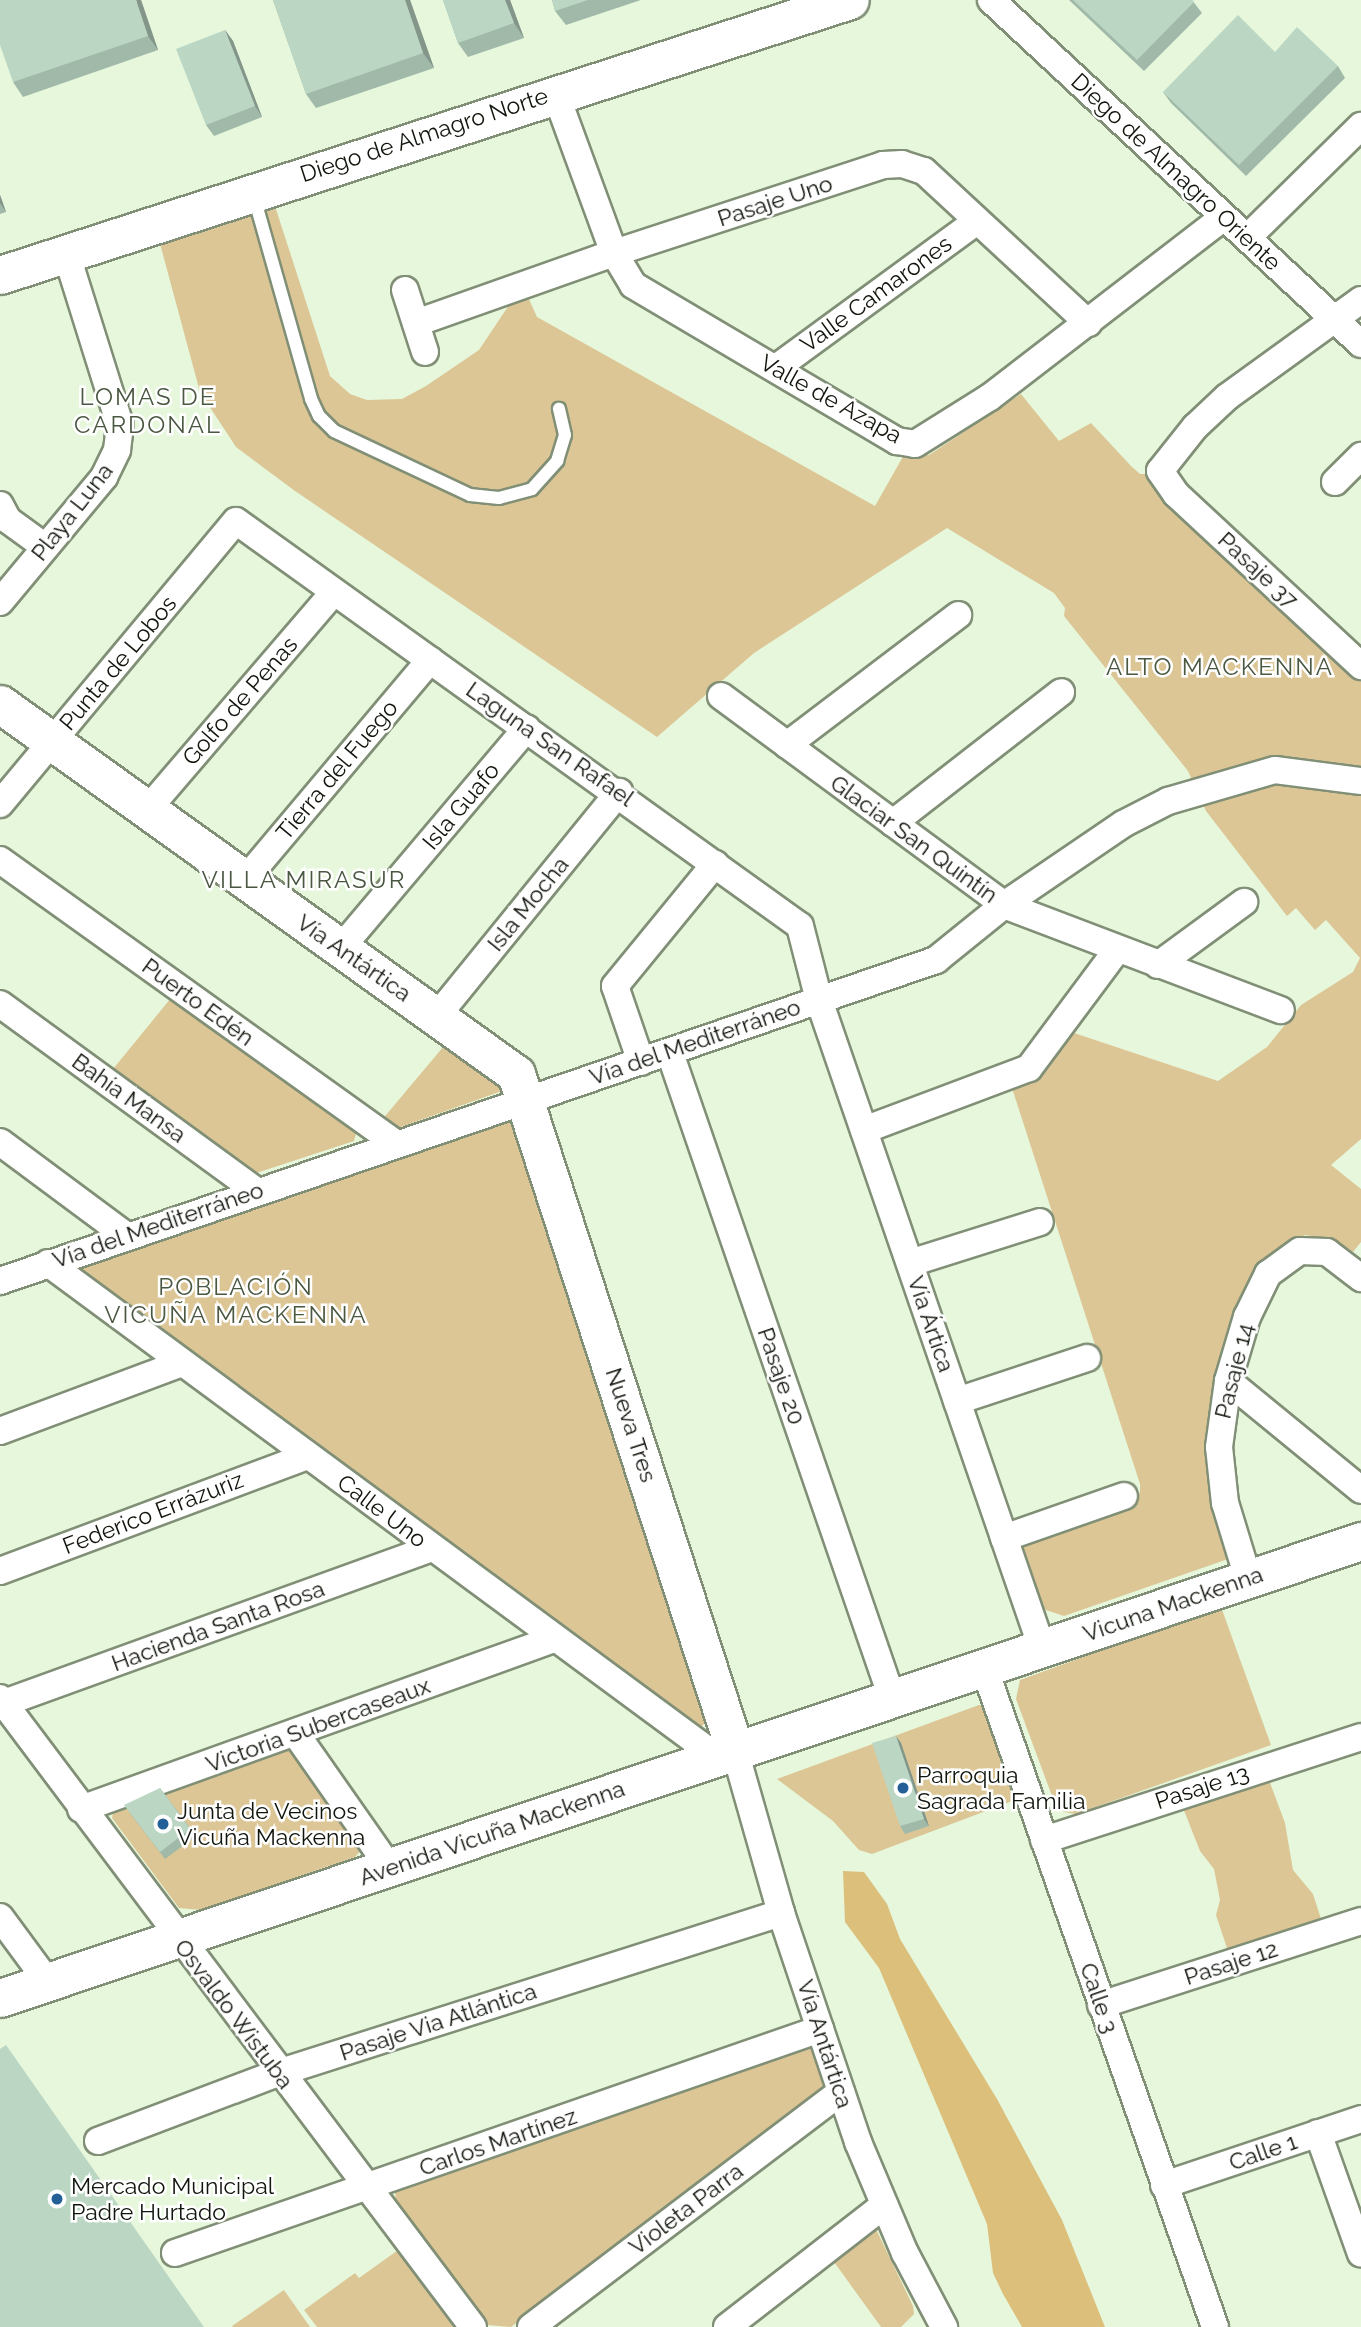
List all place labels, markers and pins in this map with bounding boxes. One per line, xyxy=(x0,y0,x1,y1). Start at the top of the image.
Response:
place label: Parroquia Sagrada Familia xyxy=(917,1761,1086,1815)
marker: Parroquia Sagrada Familia xyxy=(895,1780,911,1796)
place label: Junta de Vecinos Vicuña Mackenna xyxy=(177,1797,365,1851)
marker: Junta de Vecinos Vicuña Mackenna xyxy=(155,1816,171,1832)
place label: Mercado Municipal Padre Hurtado xyxy=(71,2172,274,2226)
marker: Mercado Municipal Padre Hurtado xyxy=(49,2191,65,2207)

